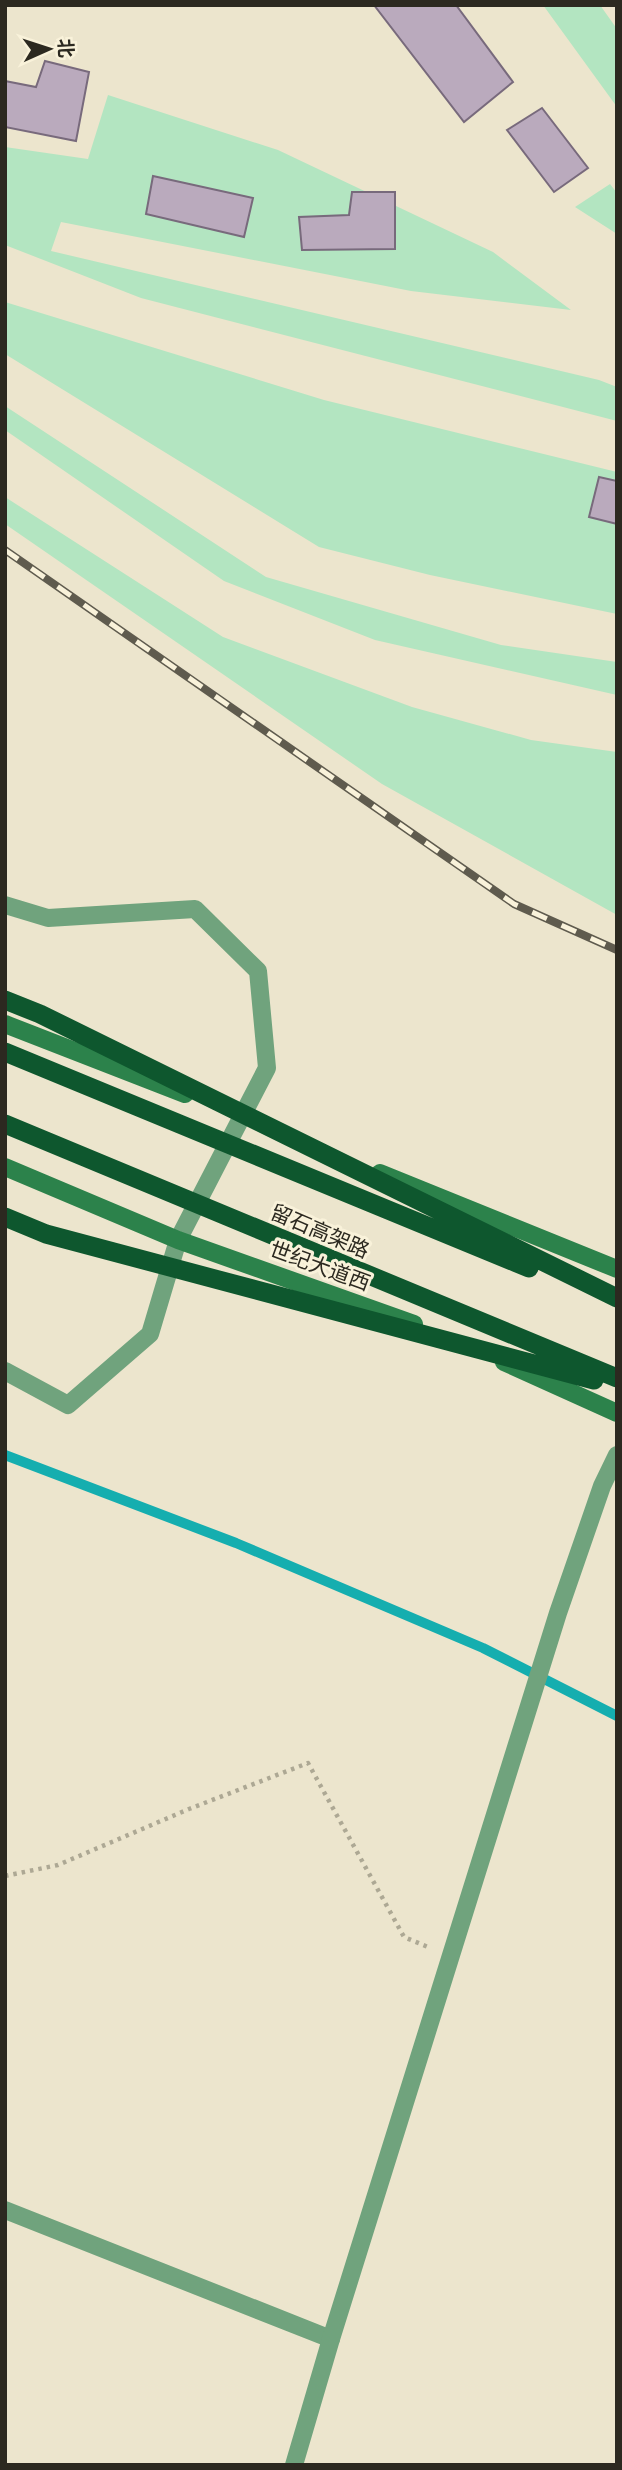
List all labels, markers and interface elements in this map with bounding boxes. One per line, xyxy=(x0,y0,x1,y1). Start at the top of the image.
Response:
north arrow xyxy=(14,14,84,84)
text: 北 xyxy=(53,38,77,58)
street label: 留石高架路 xyxy=(267,1199,373,1263)
street label: 世纪大道西 xyxy=(266,1236,374,1296)

